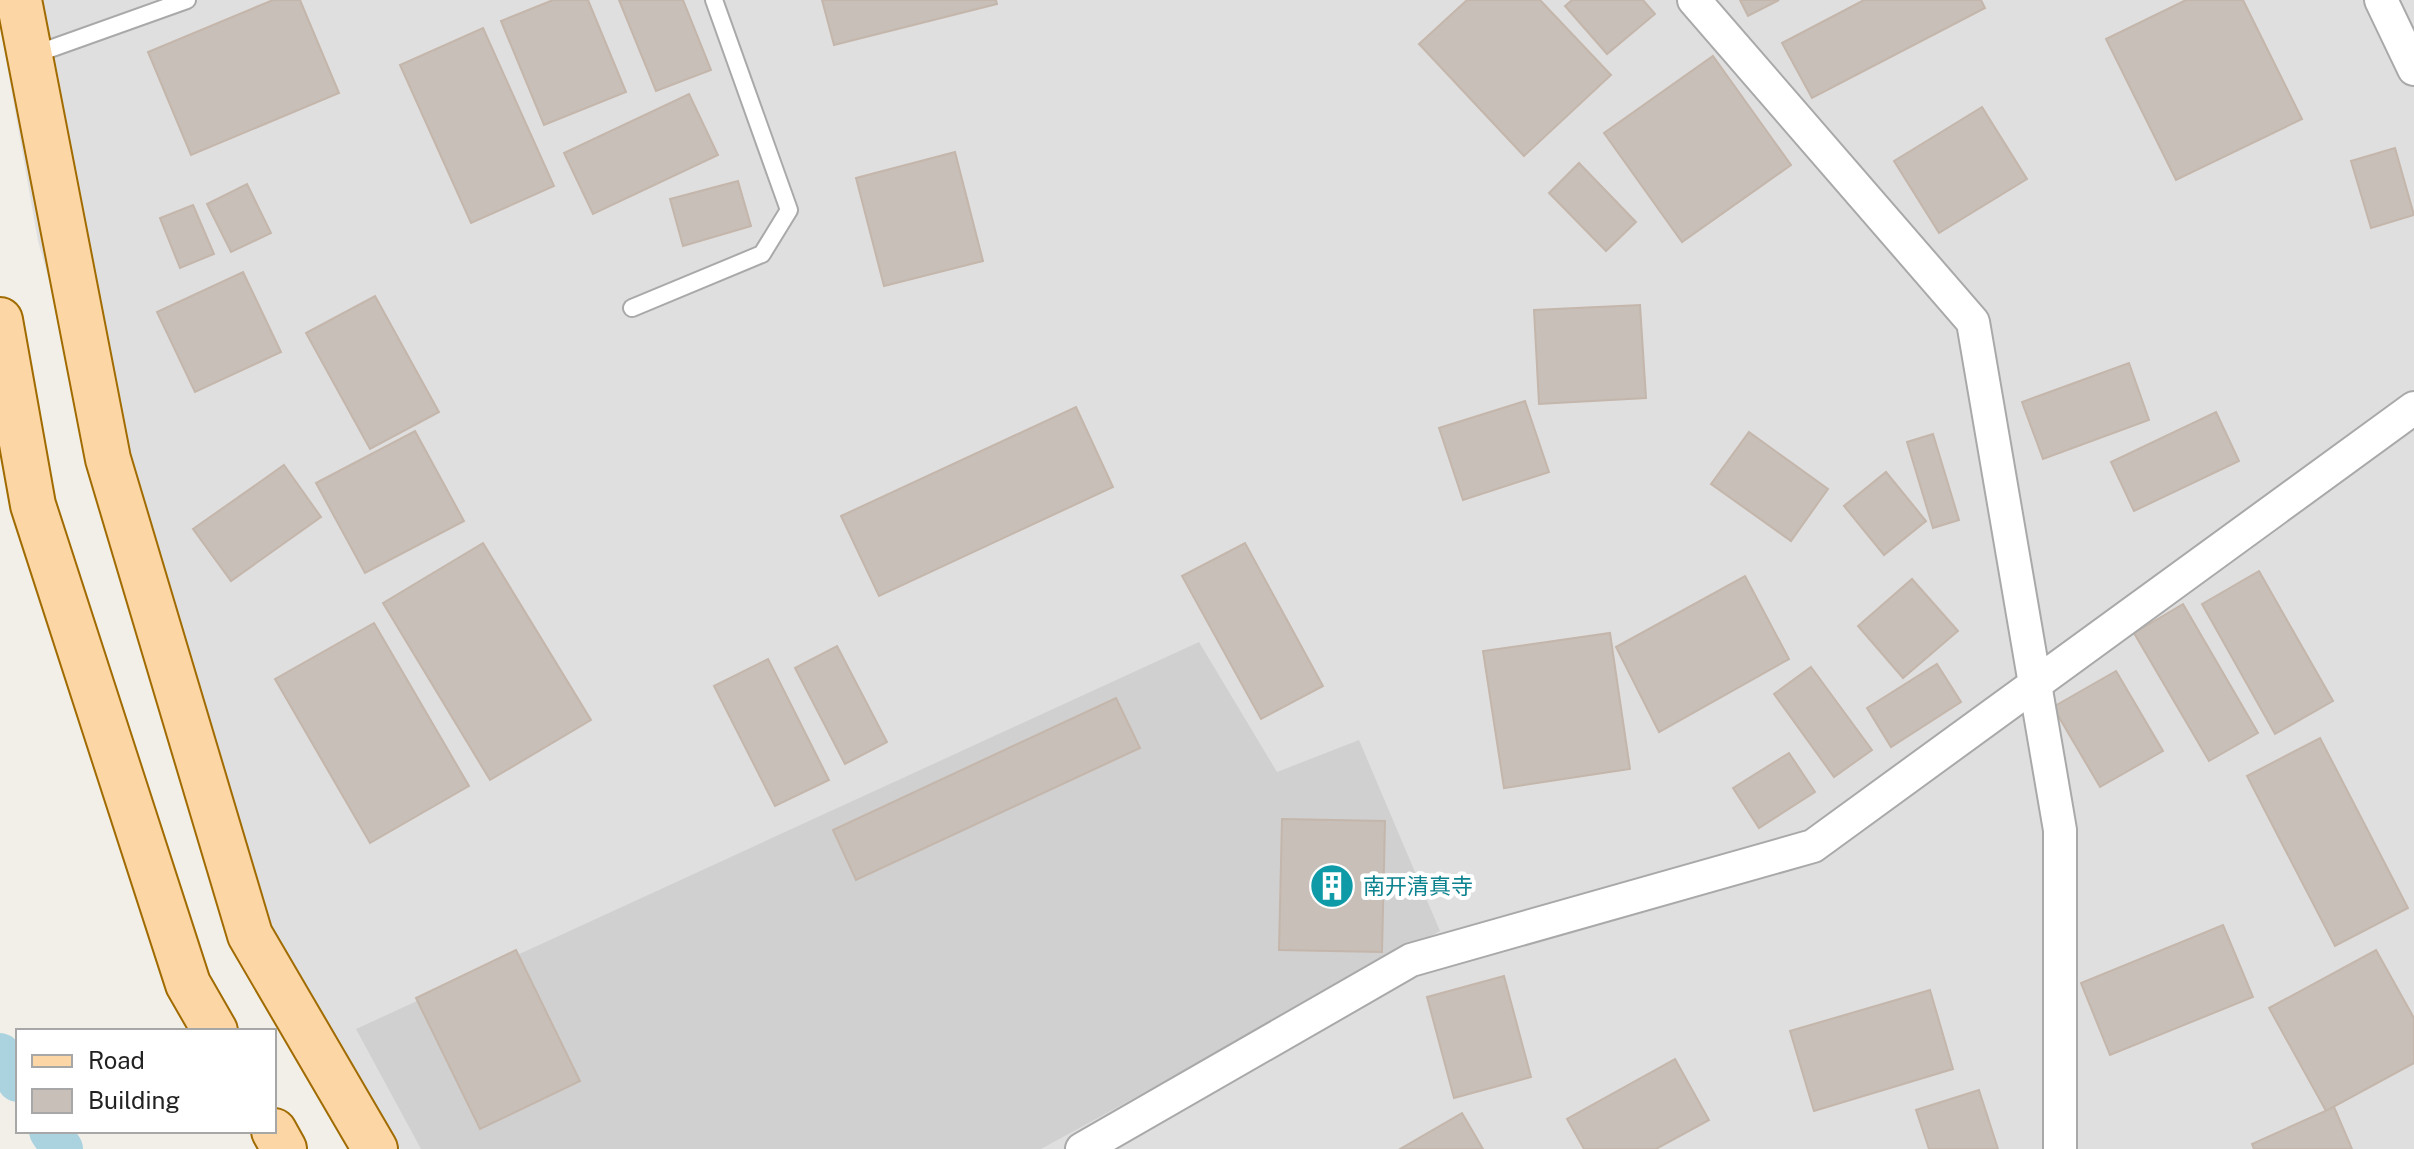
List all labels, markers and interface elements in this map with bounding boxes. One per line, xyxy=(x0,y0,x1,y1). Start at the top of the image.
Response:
building icon: 南开清真寺 xyxy=(1308,862,1356,910)
place label: 南开清真寺 xyxy=(1363,873,1473,899)
legend xyxy=(16,1029,276,1133)
text: Road xyxy=(88,1046,145,1074)
text: Building xyxy=(88,1086,180,1114)

